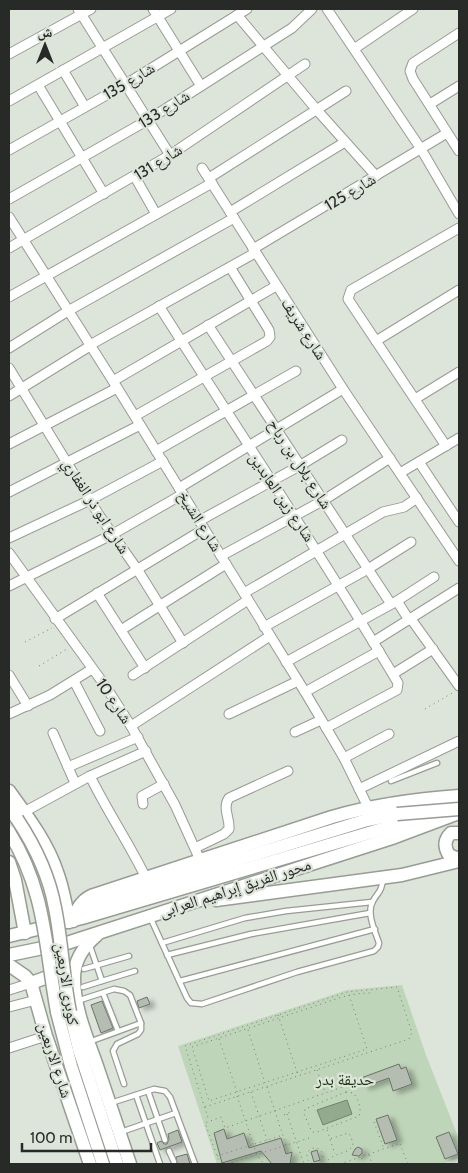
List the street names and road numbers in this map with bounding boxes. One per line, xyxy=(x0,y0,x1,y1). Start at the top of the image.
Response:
street label: شارع 135 xyxy=(100,58,159,105)
street label: شارع 133 xyxy=(135,86,194,133)
street label: شارع 131 xyxy=(130,140,186,185)
street label: شارع 125 xyxy=(321,169,380,215)
street label: شارع شريف xyxy=(276,295,331,364)
street label: شارع بلال بن رباح xyxy=(263,415,336,513)
street label: شارع زين العابدين xyxy=(244,449,319,546)
street label: شارع ابو ذر الغفاري xyxy=(56,455,134,559)
street label: شارع الشيخ xyxy=(173,487,226,556)
street label: شارع 10 xyxy=(91,675,136,728)
street label: محور الفريق إبراهيم العرابى xyxy=(157,854,314,922)
street label: كوبرى الاربعين xyxy=(50,942,83,1027)
street label: شارع الاربعين xyxy=(33,1020,76,1101)

